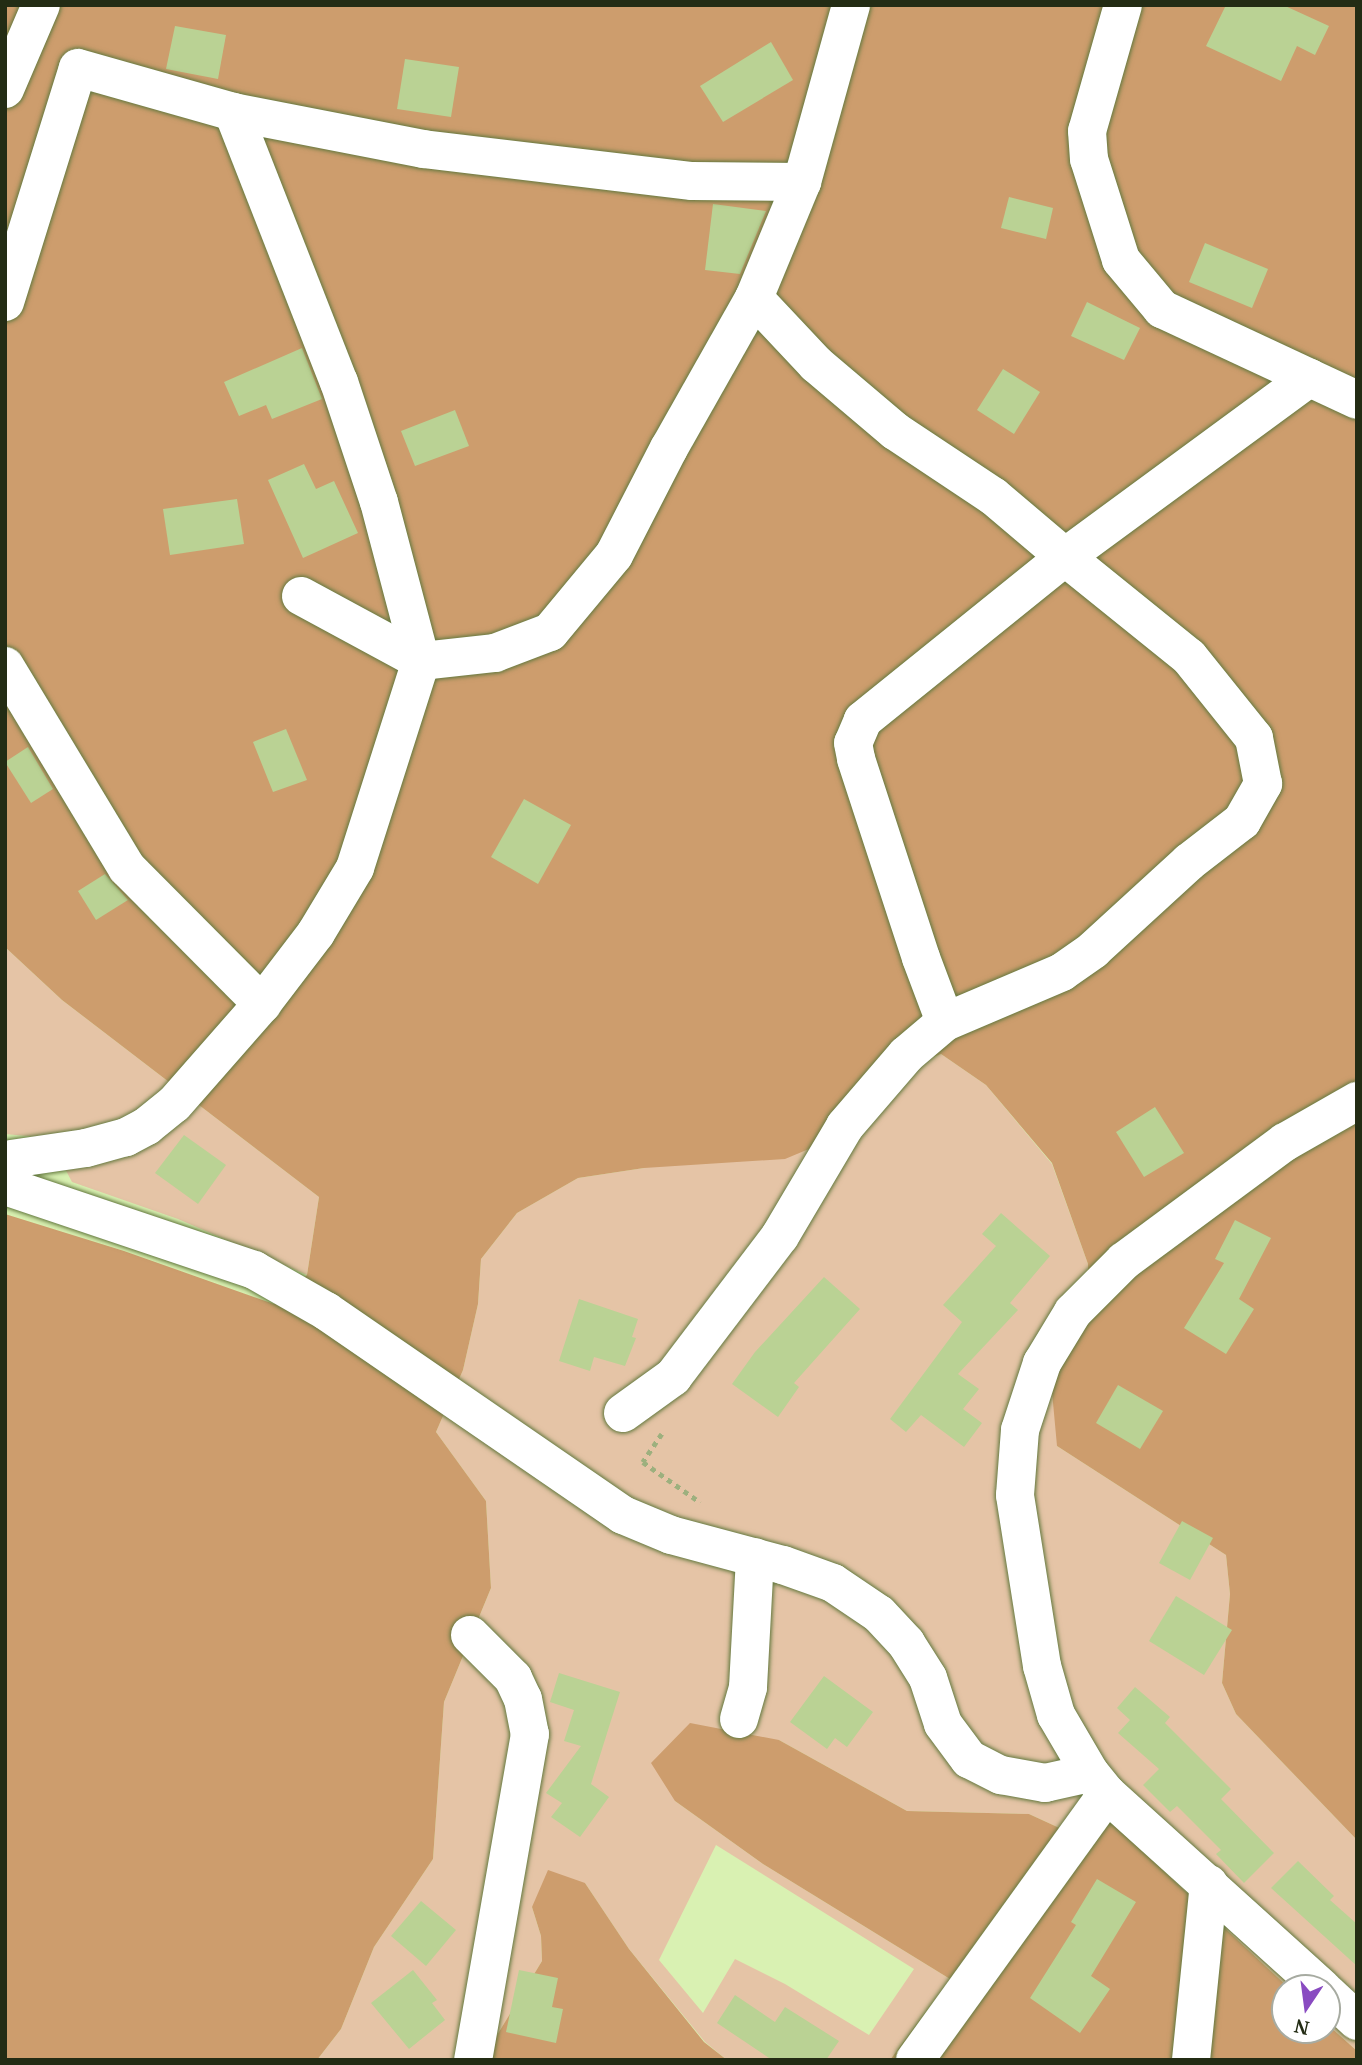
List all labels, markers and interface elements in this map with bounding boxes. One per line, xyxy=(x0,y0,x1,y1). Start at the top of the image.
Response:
north arrow xyxy=(1271,1974,1341,2044)
text: N xyxy=(1292,2014,1311,2042)

